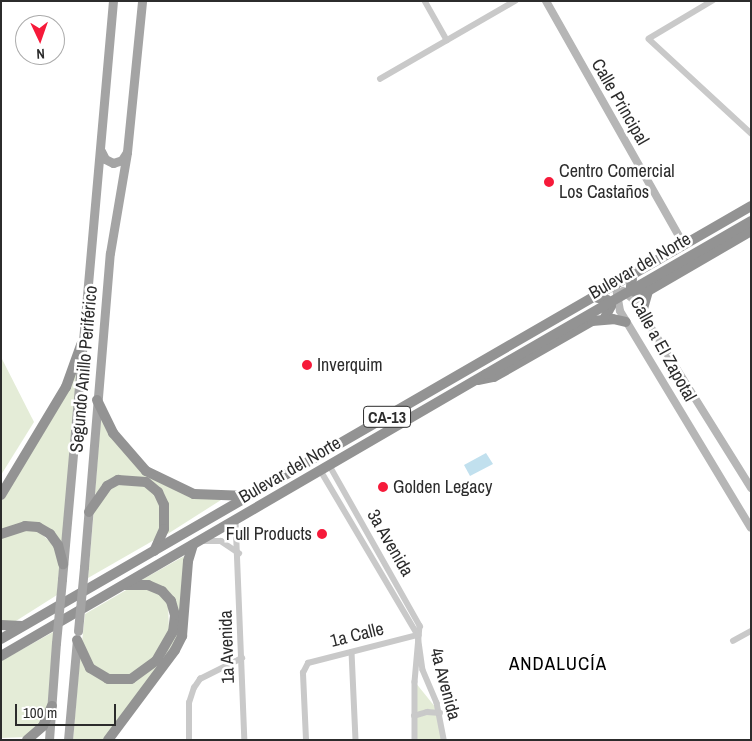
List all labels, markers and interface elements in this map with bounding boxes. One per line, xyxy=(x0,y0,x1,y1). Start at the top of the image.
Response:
north arrow xyxy=(15,15,65,65)
text: N xyxy=(36,45,45,63)
street label: Calle Principal xyxy=(587,55,653,149)
place label: Centro Comercial Los Castaños xyxy=(559,161,675,203)
marker: Centro Comercial Los Castaños xyxy=(543,176,555,188)
street label: Bulevar del Norte xyxy=(585,228,695,304)
street label: Segundo Anillo Periférico xyxy=(66,284,102,454)
street label: Calle a El Zapotal xyxy=(625,293,701,405)
place label: Inverquim xyxy=(317,354,383,376)
marker: Inverquim xyxy=(301,359,313,371)
road number: CA-13 xyxy=(362,404,412,431)
street label: Bulevar del Norte xyxy=(235,432,345,508)
place label: Golden Legacy xyxy=(393,476,492,498)
marker: Golden Legacy xyxy=(377,481,389,493)
street label: 3a Avenida xyxy=(362,505,418,581)
place label: Full Products xyxy=(226,523,312,545)
marker: Full Products xyxy=(316,528,328,540)
street label: 1a Avenida xyxy=(215,609,239,685)
street label: 1a Calle xyxy=(328,618,386,652)
street label: 4a Avenida xyxy=(425,645,465,723)
district label: ANDALUCÍA xyxy=(508,653,608,675)
scale bar xyxy=(18,694,119,726)
text: 100 m xyxy=(23,702,57,723)

